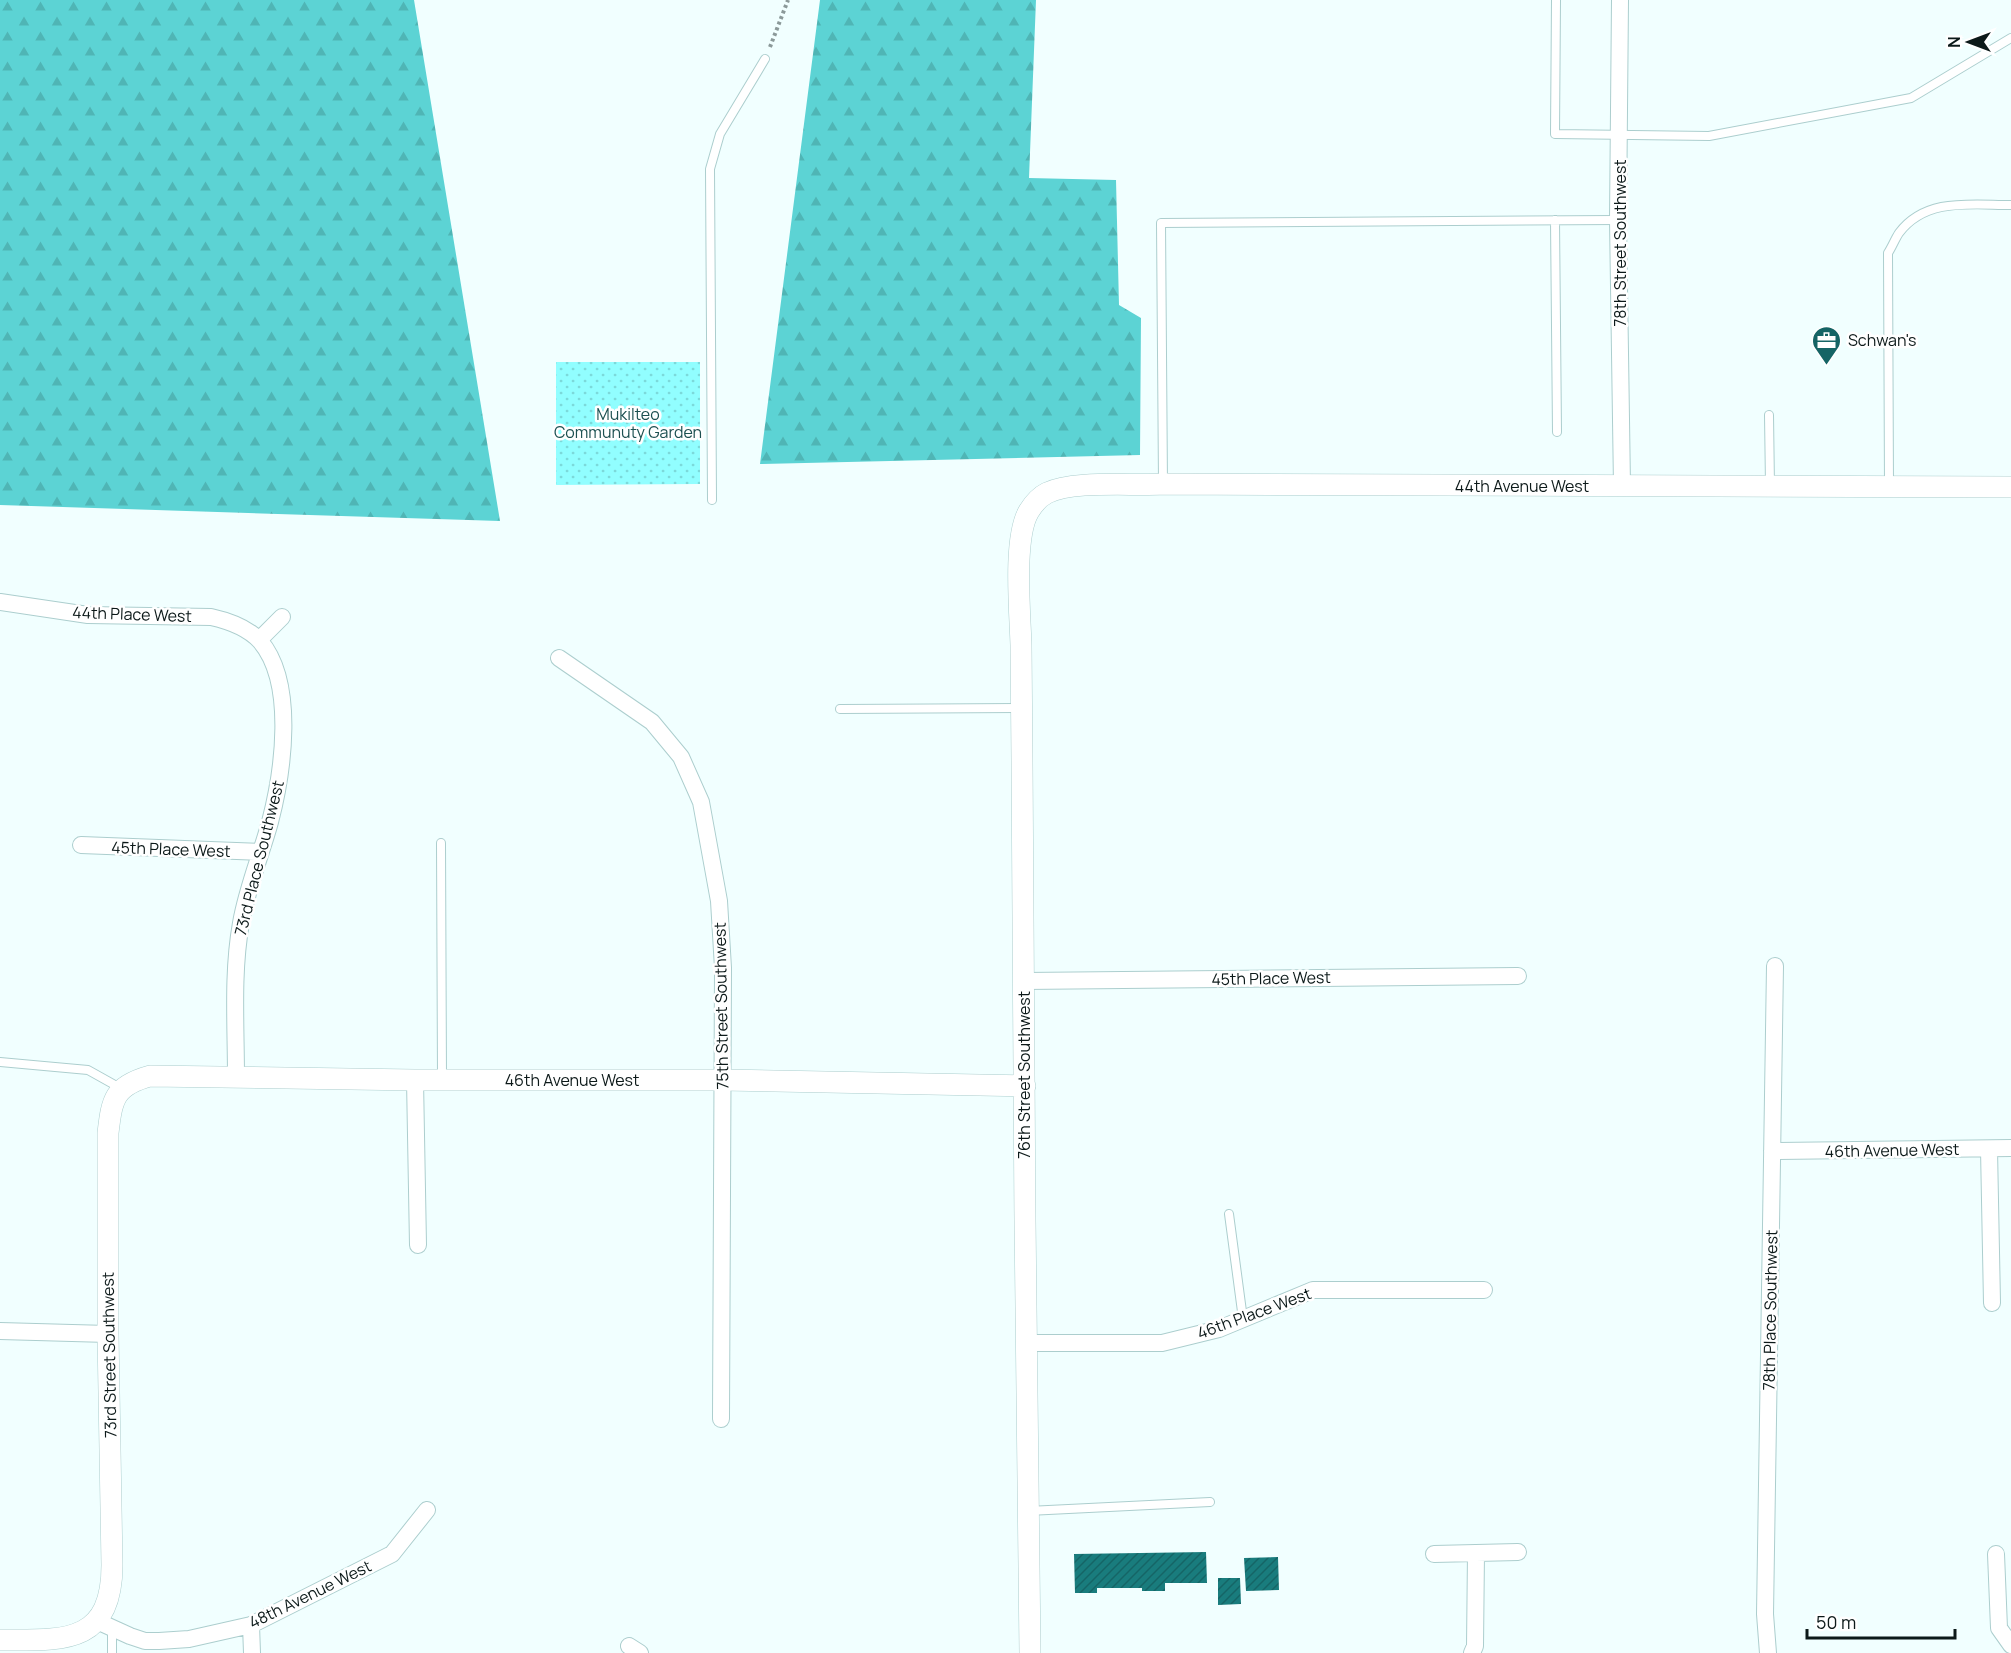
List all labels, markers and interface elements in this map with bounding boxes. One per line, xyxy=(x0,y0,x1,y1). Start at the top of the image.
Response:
north arrow xyxy=(1939,12,1999,72)
text: N xyxy=(1943,36,1965,48)
street label: 78th Street Southwest xyxy=(1609,159,1631,327)
office icon: Schwan's xyxy=(1811,324,1843,366)
place label: Schwan's xyxy=(1848,329,1916,351)
park label: Mukilteo Communuty Garden xyxy=(554,403,702,443)
street label: 44th Avenue West xyxy=(1455,475,1589,497)
street label: 44th Place West xyxy=(72,601,192,627)
street label: 73rd Place Southwest xyxy=(229,778,289,938)
street label: 45th Place West xyxy=(111,836,231,862)
street label: 75th Street Southwest xyxy=(709,922,733,1090)
street label: 45th Place West xyxy=(1211,966,1331,990)
street label: 76th Street Southwest xyxy=(1013,991,1035,1159)
street label: 46th Avenue West xyxy=(505,1069,639,1091)
street label: 46th Avenue West xyxy=(1825,1138,1959,1162)
street label: 78th Place Southwest xyxy=(1758,1229,1782,1391)
street label: 73rd Street Southwest xyxy=(97,1272,121,1438)
street label: 46th Place West xyxy=(1194,1282,1314,1344)
street label: 48th Avenue West xyxy=(245,1555,375,1633)
scale bar xyxy=(1807,1602,1956,1640)
text: 50 m xyxy=(1816,1610,1856,1634)

